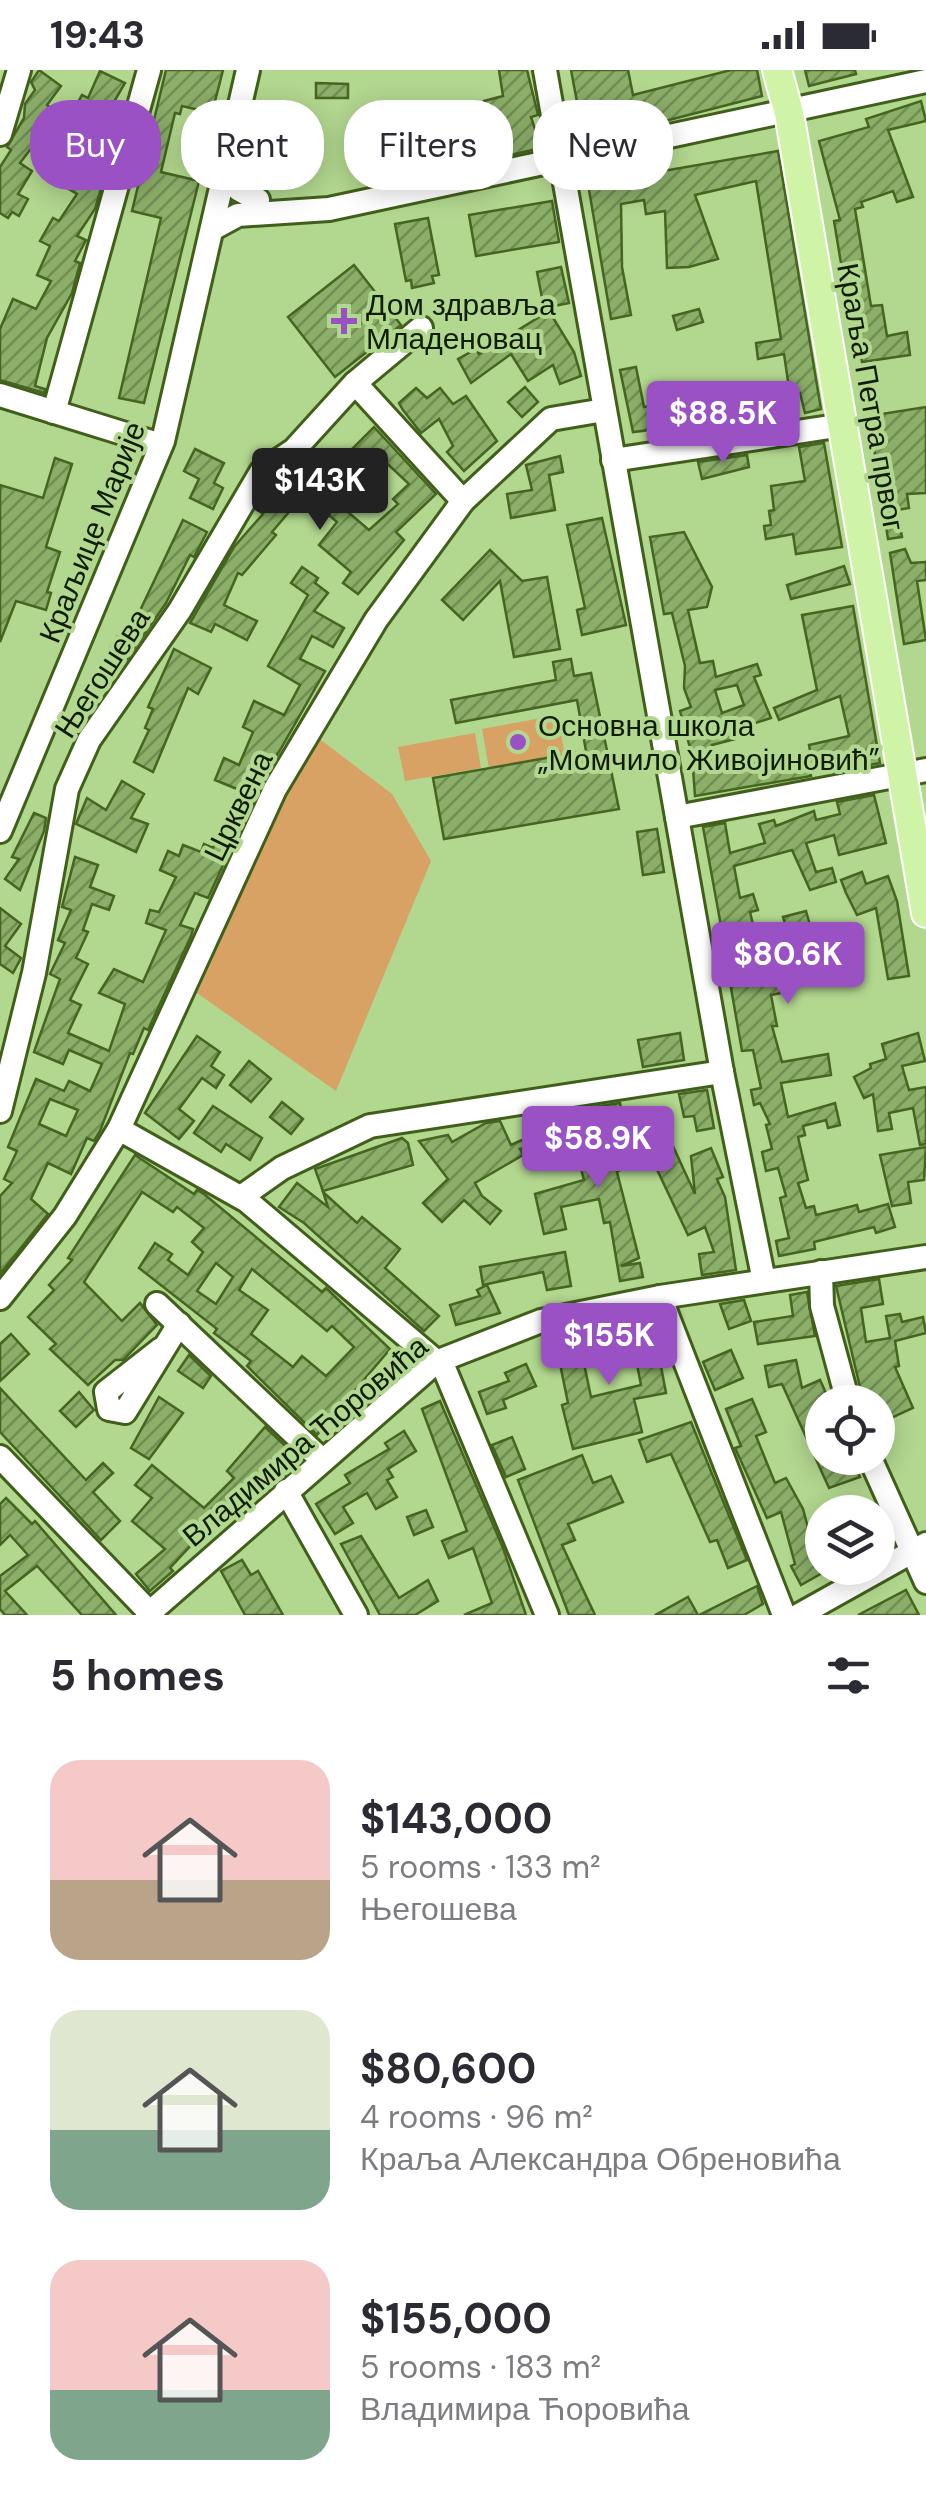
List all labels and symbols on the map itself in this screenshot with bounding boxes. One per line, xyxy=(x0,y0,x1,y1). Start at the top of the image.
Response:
street label: Краља Петра првог xyxy=(828,260,914,534)
place label: Дом здравља Младеновац xyxy=(366,285,556,358)
marker: Дом здравља Младеновац xyxy=(331,308,357,334)
pin: $88.5K xyxy=(642,381,804,466)
street label: Краљице Марије xyxy=(30,416,154,648)
pin: $143K xyxy=(250,448,390,533)
street label: Његошева xyxy=(46,600,159,745)
place label: Основна школа „Момчило Живојиновић” xyxy=(538,706,880,779)
marker: Основна школа „Момчило Живојиновић” xyxy=(507,731,529,753)
street label: Црквена xyxy=(195,744,281,867)
pin: $80.6K xyxy=(707,922,869,1007)
pin: $58.9K xyxy=(517,1106,679,1191)
pin: $155K xyxy=(539,1303,679,1388)
street label: Владимира Ћоровића xyxy=(174,1327,436,1555)

